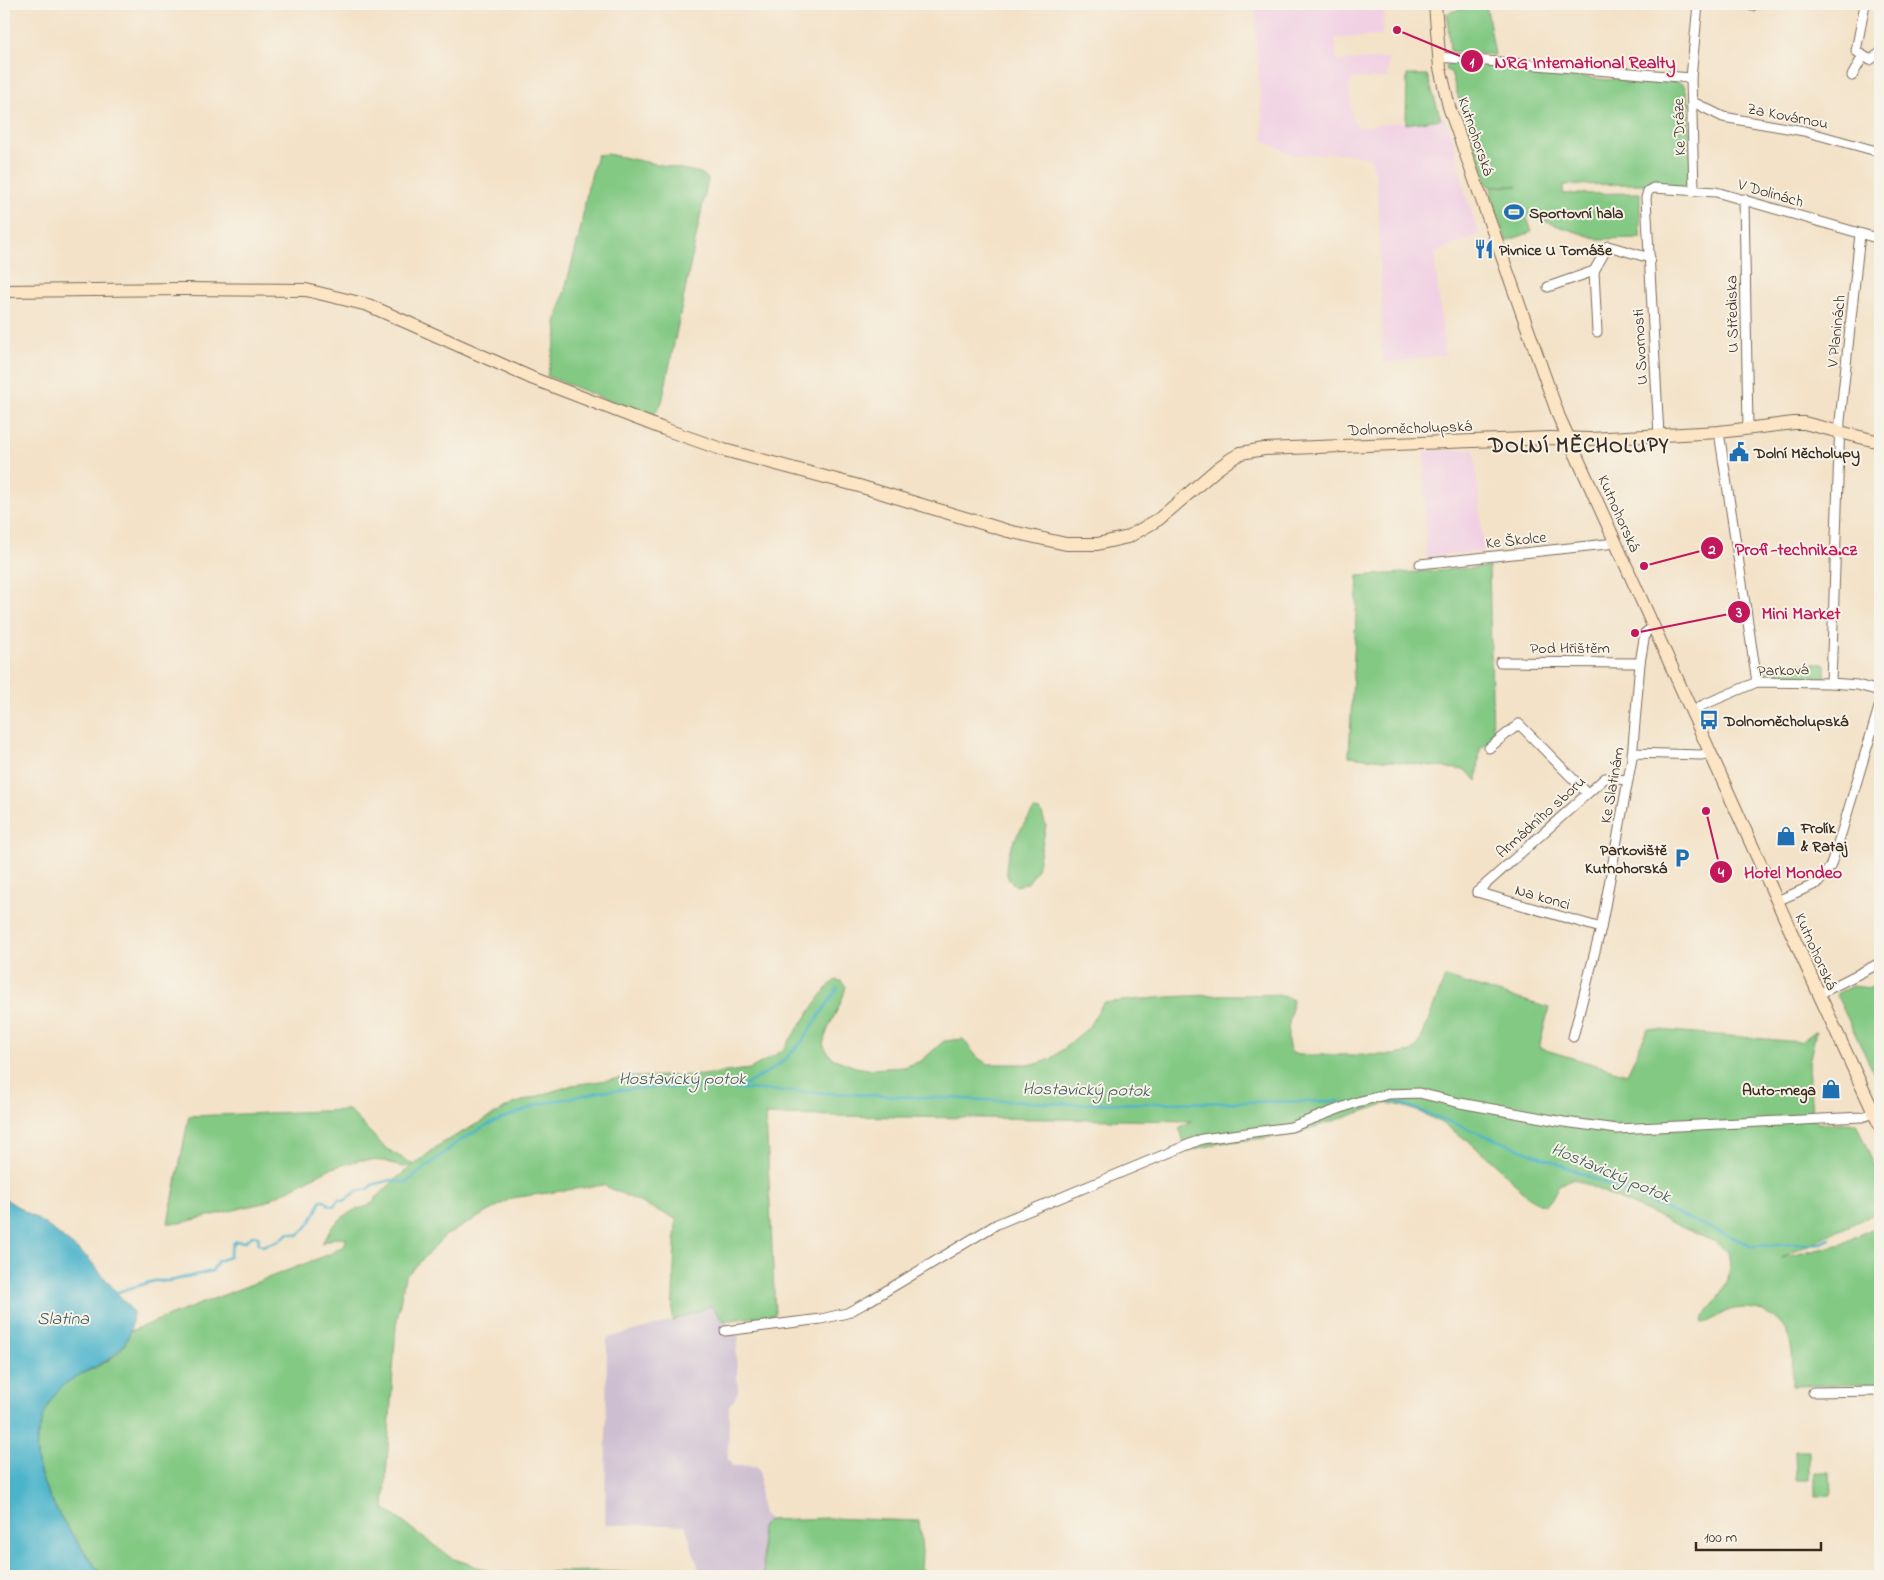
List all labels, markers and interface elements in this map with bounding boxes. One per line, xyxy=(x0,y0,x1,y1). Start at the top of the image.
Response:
callout: NRG International Realty xyxy=(1459,45,1685,78)
text: NRG International Realty xyxy=(1494,51,1676,78)
text: 1 xyxy=(1470,52,1475,74)
street label: Kutnohorská xyxy=(1450,94,1500,179)
street label: Ke Dráze xyxy=(1667,97,1693,156)
street label: Za Kovárnou xyxy=(1745,97,1830,137)
street label: V Dolinách xyxy=(1734,173,1806,215)
sports icon: Sportovní hala xyxy=(1503,201,1525,223)
place label: Sportovní hala xyxy=(1529,202,1624,226)
restaurant icon: Pivnice U Tomáše xyxy=(1473,238,1495,260)
place label: Pivnice U Tomáše xyxy=(1499,239,1613,263)
street label: U Střediska xyxy=(1720,275,1746,353)
street label: V Planinách xyxy=(1821,294,1853,370)
street label: U Svornosti xyxy=(1627,308,1655,386)
street label: Dolnoměcholupská xyxy=(1347,415,1473,443)
district label: DOLNÍ MĚCHOLUPY xyxy=(1488,432,1669,462)
public building icon: Dolní Měcholupy xyxy=(1728,441,1750,463)
place label: Dolní Měcholupy xyxy=(1753,442,1860,467)
street label: Kutnohorská xyxy=(1591,471,1646,556)
street label: Ke Školce xyxy=(1485,526,1549,556)
callout: Profi-technika.cz xyxy=(1699,532,1867,565)
text: Profi-technika.cz xyxy=(1735,538,1858,564)
text: 2 xyxy=(1707,539,1716,561)
callout: Mini Market xyxy=(1727,596,1851,629)
text: 3 xyxy=(1735,602,1742,624)
text: Mini Market xyxy=(1761,602,1841,628)
street label: Pod Hřištěm xyxy=(1530,637,1610,661)
street label: Parková xyxy=(1757,658,1809,684)
bus stop icon: Dolnoměcholupská xyxy=(1698,709,1720,731)
place label: Dolnoměcholupská xyxy=(1723,710,1849,734)
street label: Ke Slatinám xyxy=(1594,745,1631,825)
street label: Armádního sboru xyxy=(1491,770,1592,865)
place label: Frolík & Rataj xyxy=(1800,817,1848,859)
shop icon: Frolík & Rataj xyxy=(1775,825,1797,847)
place label: Parkoviště Kutnohorská xyxy=(1585,839,1668,881)
parking icon: Parkoviště Kutnohorská xyxy=(1671,847,1693,869)
callout: Hotel Mondeo xyxy=(1709,855,1852,888)
text: Hotel Mondeo xyxy=(1744,861,1842,887)
text: 4 xyxy=(1717,862,1725,884)
street label: Na konci xyxy=(1512,879,1573,917)
street label: Kutnohorská xyxy=(1788,909,1843,994)
water label: Hostavický potok xyxy=(618,1067,747,1093)
water label: Hostavický potok xyxy=(1022,1077,1151,1105)
shop icon: Auto-mega xyxy=(1820,1078,1842,1100)
place label: Auto-mega xyxy=(1742,1079,1816,1104)
water label: Hostavický potok xyxy=(1547,1137,1675,1211)
water label: Slatina xyxy=(37,1307,89,1333)
scale bar xyxy=(1696,1520,1822,1552)
text: 100 m xyxy=(1704,1527,1737,1549)

